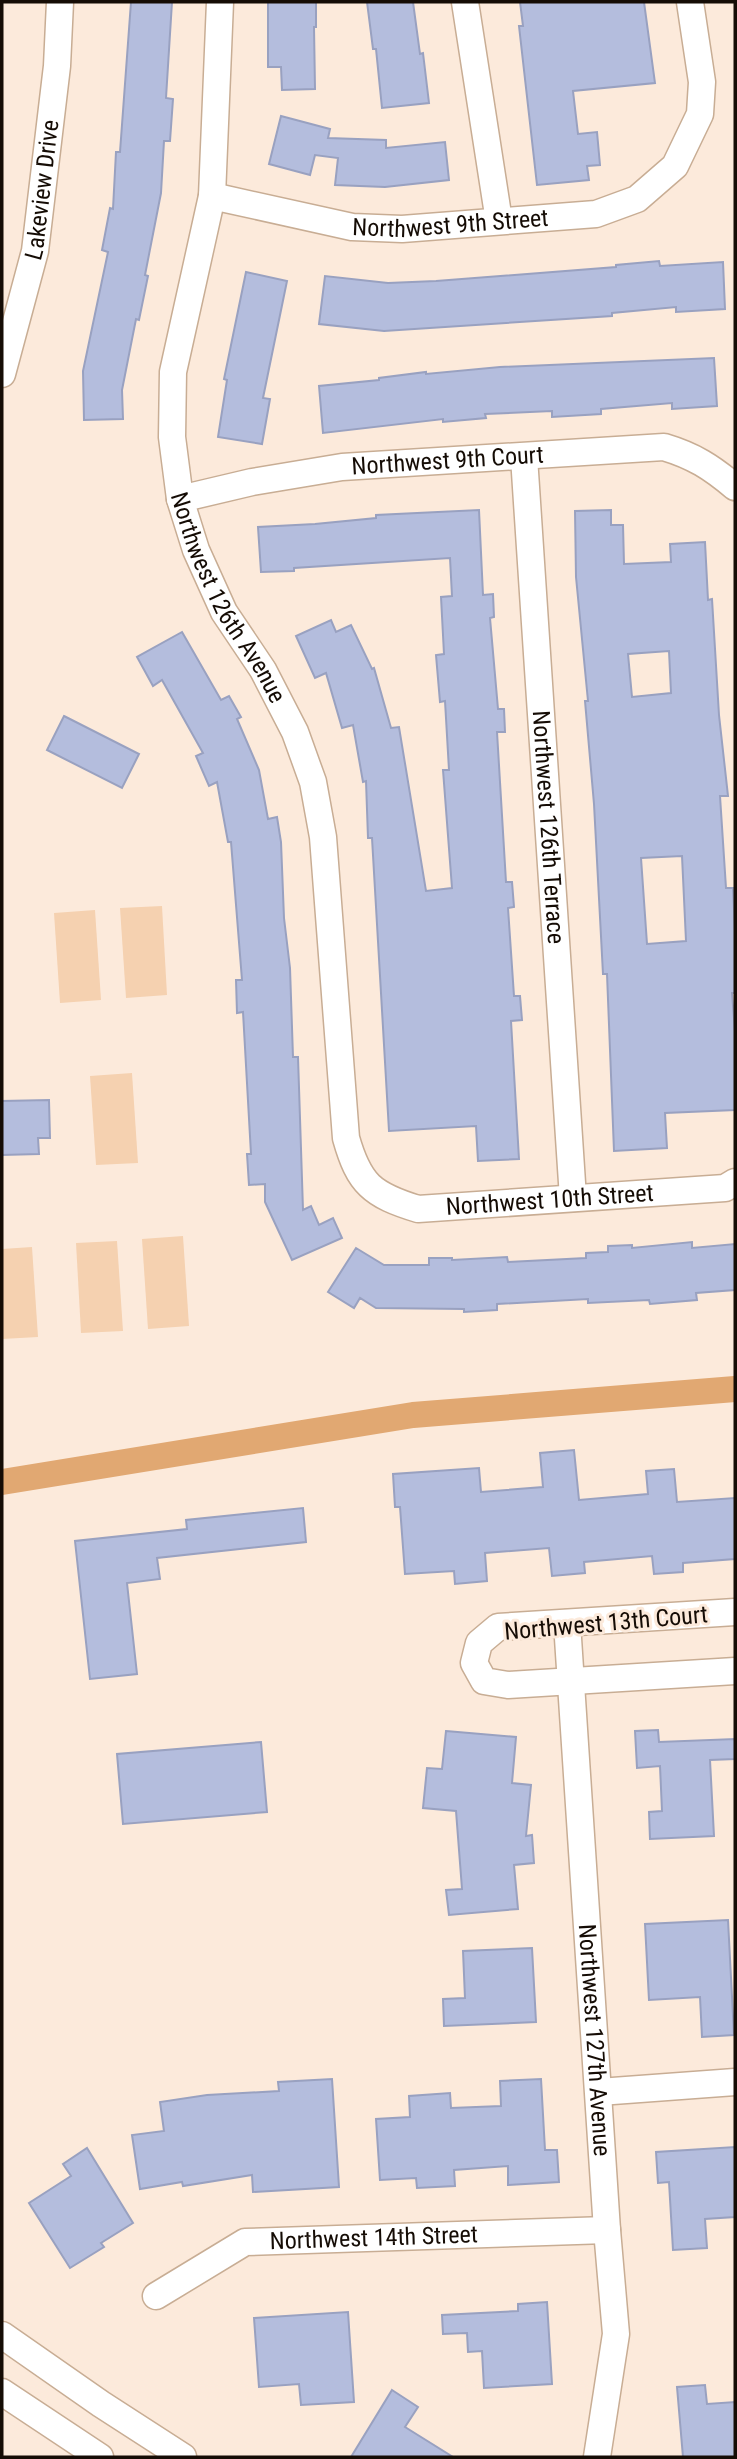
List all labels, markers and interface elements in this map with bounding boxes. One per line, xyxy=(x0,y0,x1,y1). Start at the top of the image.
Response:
street label: Lakeview Drive xyxy=(19,118,64,263)
street label: Northwest 9th Street xyxy=(352,204,549,243)
street label: Northwest 9th Court xyxy=(351,441,544,480)
street label: Northwest 126th Avenue xyxy=(165,489,292,708)
street label: Northwest 126th Terrace xyxy=(527,710,570,945)
street label: Northwest 10th Street xyxy=(445,1179,655,1221)
street label: Northwest 13th Court xyxy=(503,1600,709,1646)
street label: Northwest 127th Avenue xyxy=(573,1923,616,2157)
street label: Northwest 14th Street xyxy=(269,2220,478,2255)

